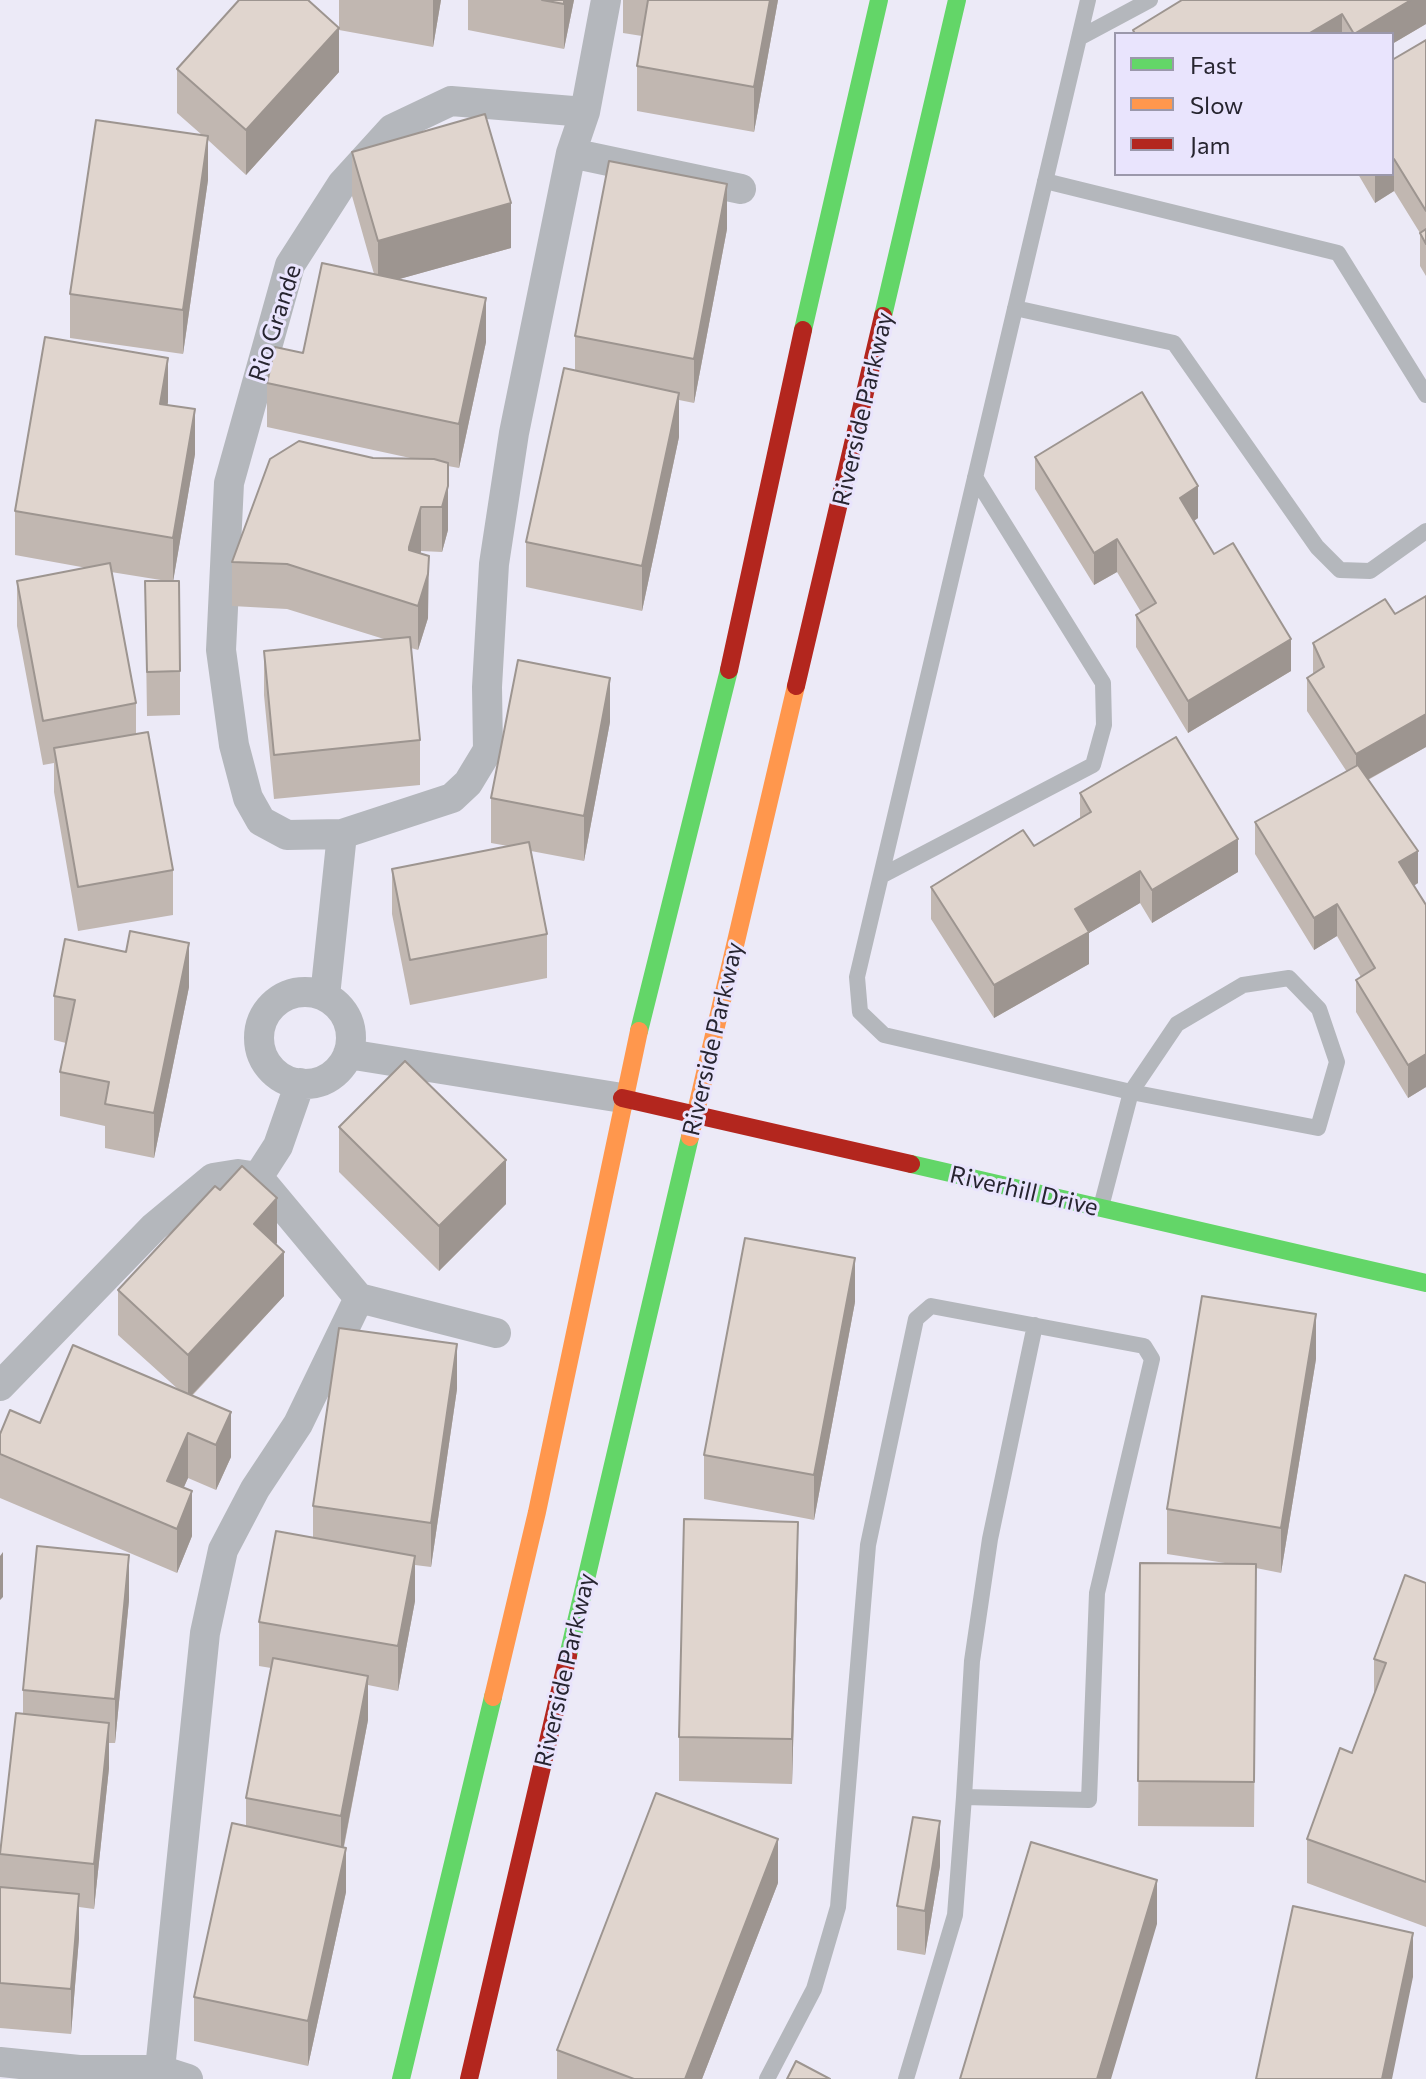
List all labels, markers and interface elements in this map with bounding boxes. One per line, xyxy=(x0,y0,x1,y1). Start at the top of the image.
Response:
legend xyxy=(1114,32,1394,176)
text: Fast xyxy=(1190,50,1237,79)
text: Slow xyxy=(1190,90,1243,119)
text: Jam xyxy=(1190,130,1230,159)
street label: Rio Grande xyxy=(243,261,307,385)
street label: Riverside Parkway xyxy=(827,309,899,509)
street label: Riverside Parkway xyxy=(677,939,749,1139)
street label: Riverhill Drive xyxy=(947,1160,1101,1222)
street label: Riverside Parkway xyxy=(529,1570,601,1770)

